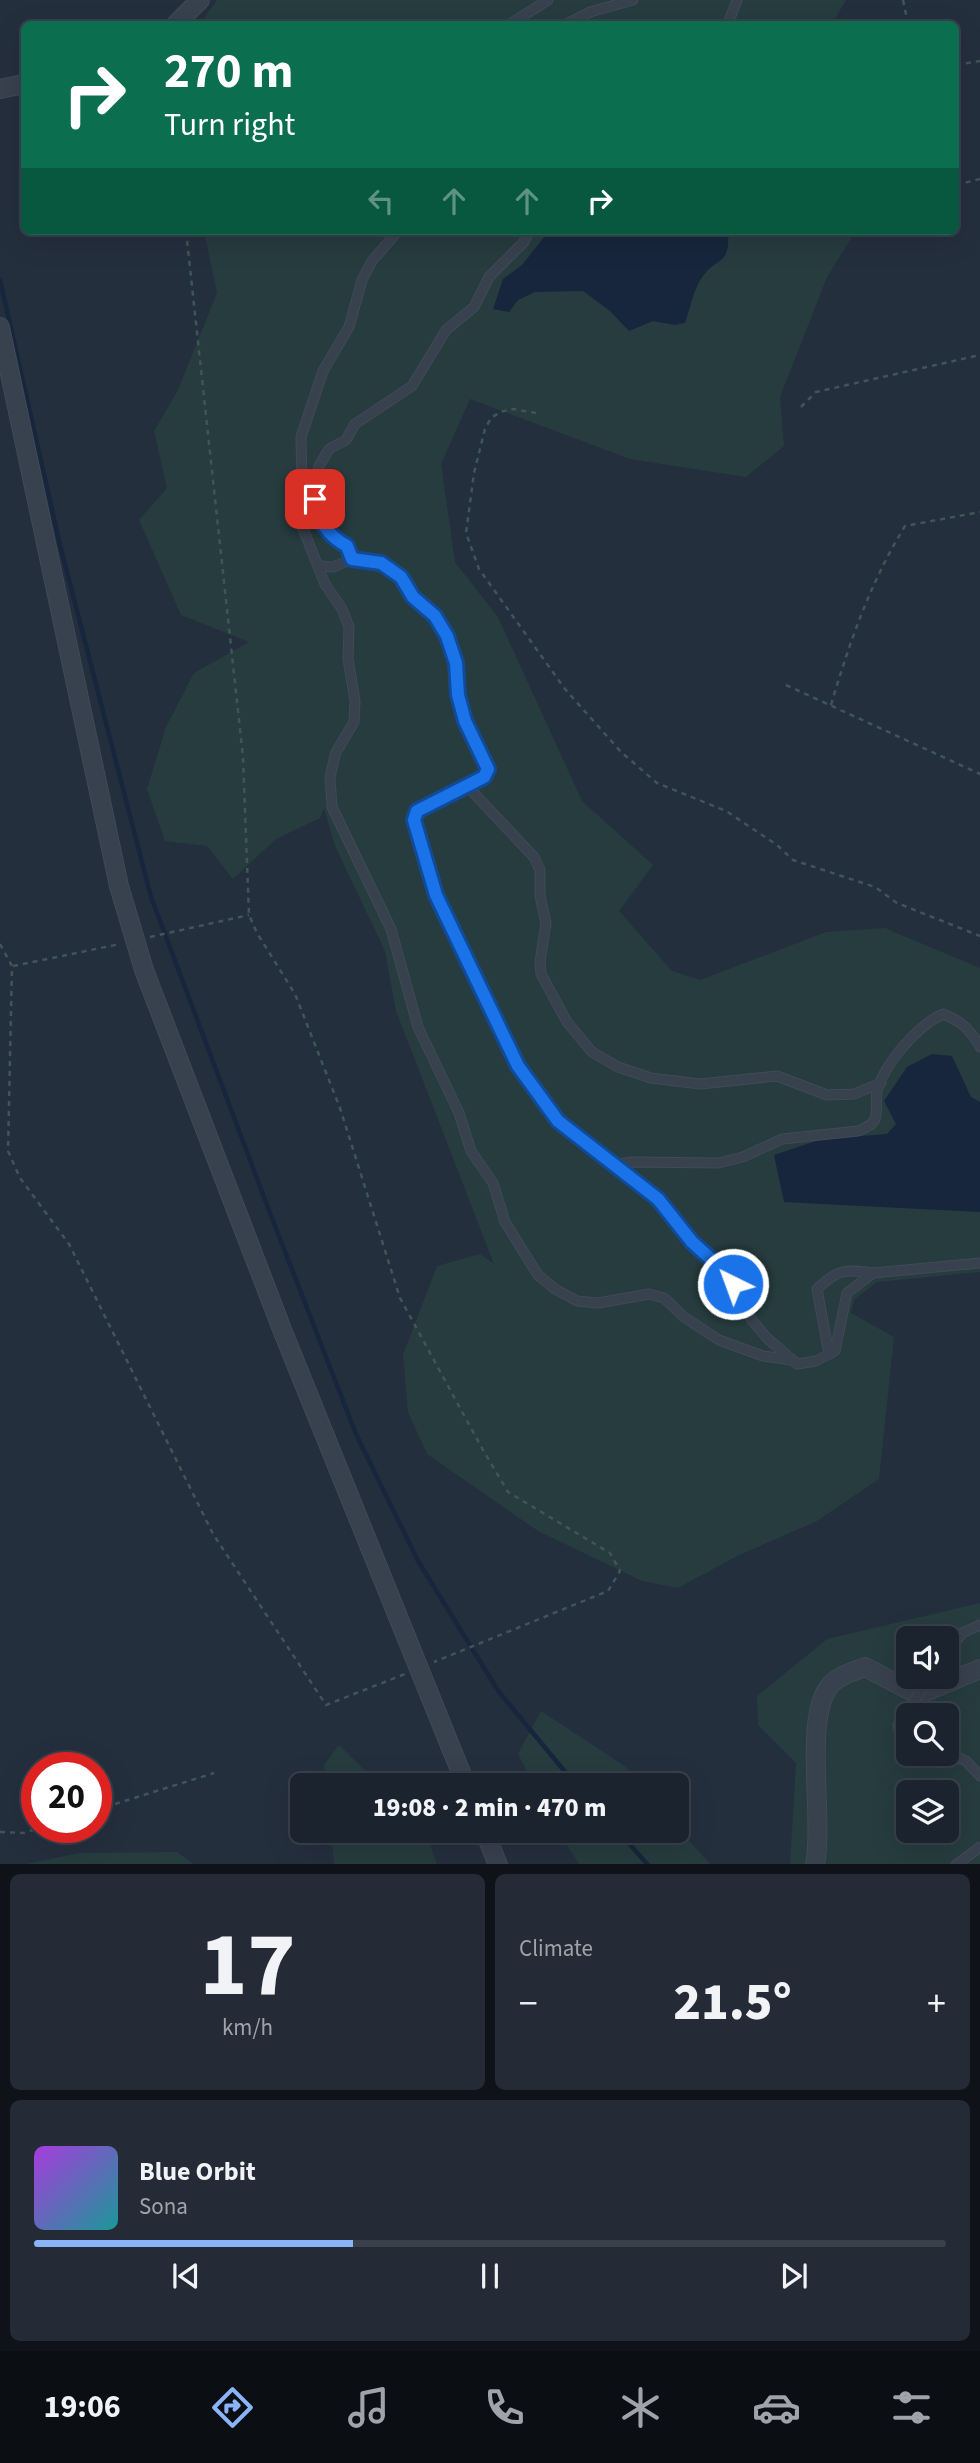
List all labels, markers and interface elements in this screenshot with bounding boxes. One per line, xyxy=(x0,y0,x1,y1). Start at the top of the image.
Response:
text: 270 m xyxy=(164,37,293,107)
icon: right xyxy=(49,49,140,140)
text: Turn right xyxy=(164,102,295,148)
icon: left xyxy=(362,182,400,220)
icon: ahead xyxy=(435,182,473,220)
icon: ahead xyxy=(508,182,546,220)
icon: right xyxy=(581,182,619,220)
pin xyxy=(285,469,345,529)
icon: arrive xyxy=(296,480,334,518)
position arrow xyxy=(696,1247,770,1321)
map controls xyxy=(896,1626,959,1843)
button: sound xyxy=(896,1626,959,1689)
button: search xyxy=(896,1703,959,1766)
speed limit sign: 20 xyxy=(21,1752,112,1843)
button: layers xyxy=(896,1780,959,1843)
text: 19:08 · 2 min · 470 m xyxy=(373,1789,606,1826)
text: 17 xyxy=(199,1901,296,2030)
text: Climate xyxy=(519,1932,593,1965)
text: 21.5° xyxy=(673,1966,792,2040)
text: − xyxy=(519,1977,538,2031)
text: + xyxy=(927,1977,946,2031)
text: km/h xyxy=(222,2011,273,2044)
text: Blue Orbit xyxy=(139,2153,256,2190)
text: Sona xyxy=(139,2190,188,2223)
icon: previous xyxy=(167,2257,205,2295)
icon: pause xyxy=(471,2257,509,2295)
icon: next xyxy=(775,2257,813,2295)
icon: directions xyxy=(208,2383,257,2432)
icon: music xyxy=(344,2383,393,2432)
icon: phone xyxy=(480,2383,529,2432)
icon: climate xyxy=(616,2383,665,2432)
icon: car xyxy=(752,2383,801,2432)
icon: filters xyxy=(887,2383,936,2432)
text: 19:06 xyxy=(43,2384,121,2430)

